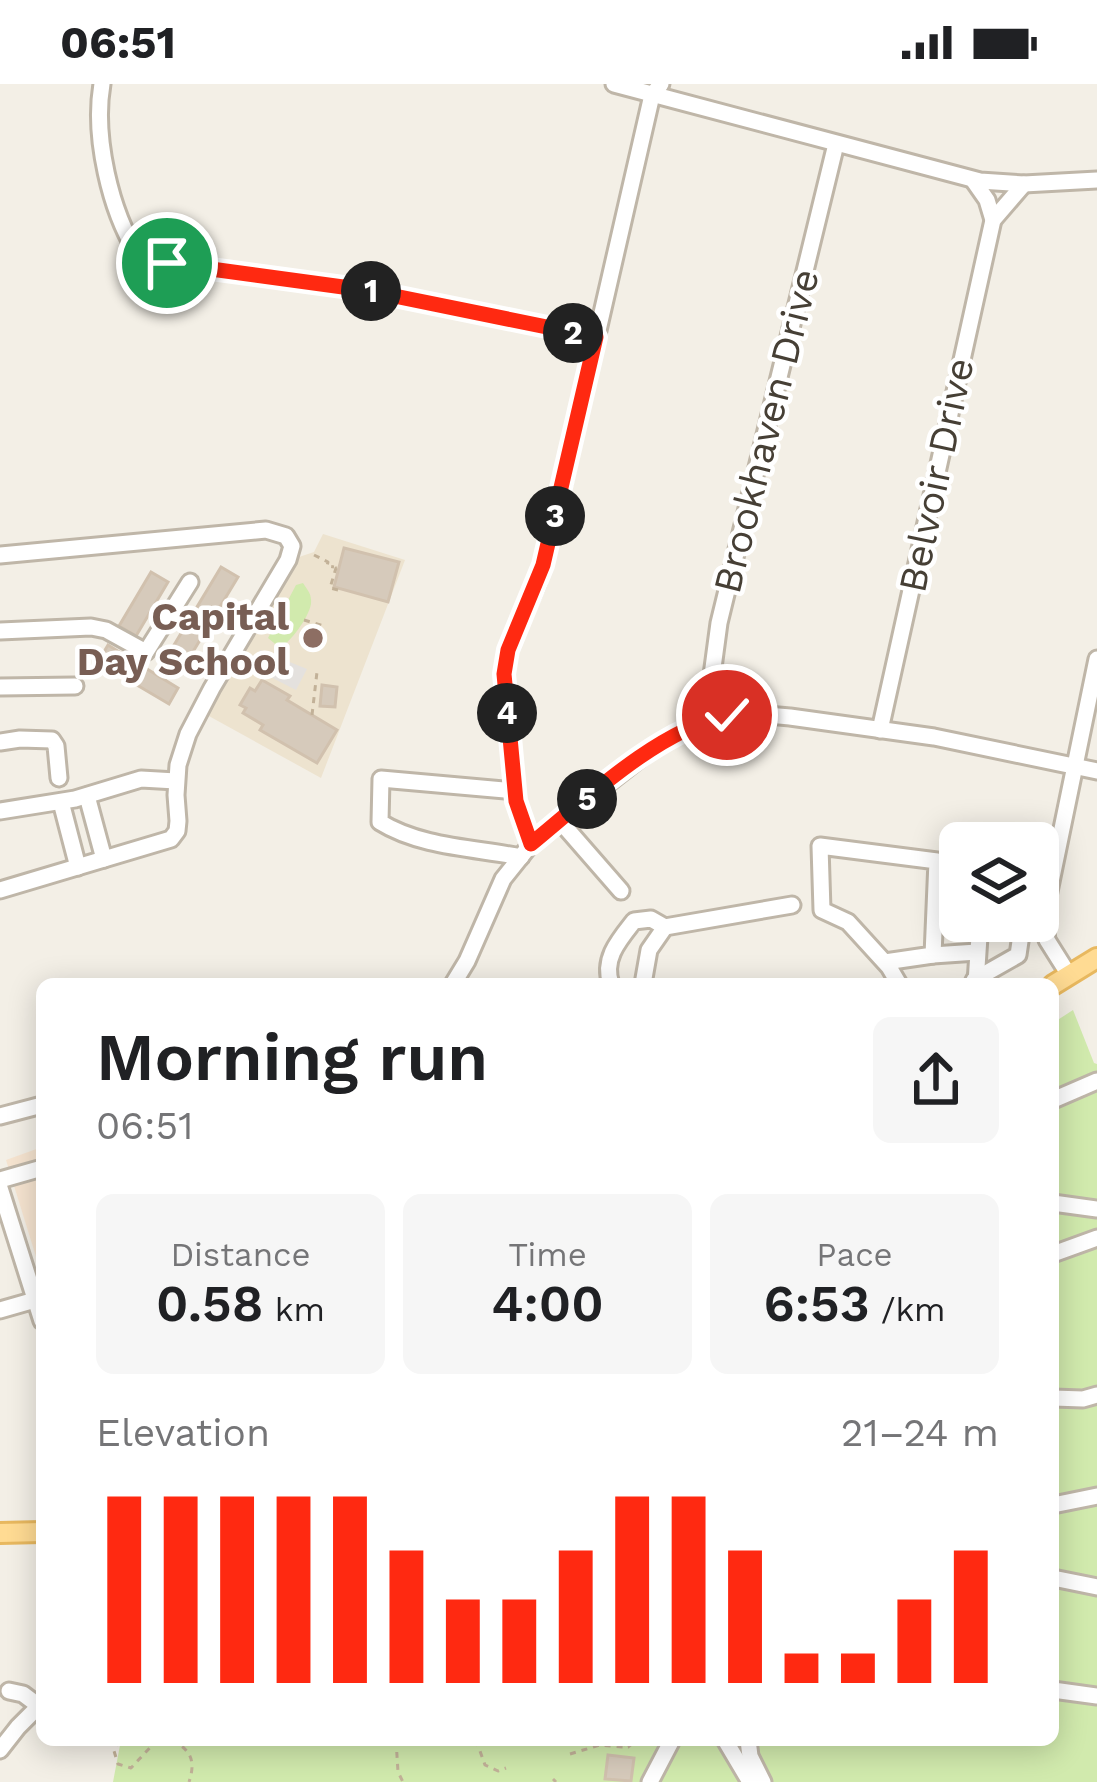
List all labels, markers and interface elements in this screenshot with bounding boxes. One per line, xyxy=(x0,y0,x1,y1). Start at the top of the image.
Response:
text: 06:51 xyxy=(60,16,176,69)
pin xyxy=(116,212,218,314)
icon: arrive xyxy=(134,230,200,296)
pin: 1 xyxy=(341,261,401,321)
street label: Brookhaven Drive xyxy=(704,264,828,598)
text: 1 xyxy=(364,271,378,310)
pin: 2 xyxy=(543,303,603,363)
text: 2 xyxy=(563,313,583,352)
street label: Belvoir Drive xyxy=(889,354,983,596)
pin: 3 xyxy=(525,486,585,546)
text: 3 xyxy=(545,496,565,535)
place label: Capital Day School xyxy=(77,594,289,684)
marker: Capital Day School xyxy=(300,625,326,651)
pin xyxy=(676,664,778,766)
icon: check xyxy=(694,682,760,748)
pin: 4 xyxy=(477,683,537,743)
text: 4 xyxy=(496,693,518,732)
pin: 5 xyxy=(557,769,617,829)
text: 5 xyxy=(577,779,597,818)
map controls xyxy=(939,822,1059,942)
button: layers xyxy=(939,822,1059,942)
button: share xyxy=(873,1017,999,1143)
text: Morning run xyxy=(96,1019,488,1096)
text: 06:51 xyxy=(96,1103,193,1148)
text: Distance xyxy=(170,1235,311,1274)
text: Time xyxy=(508,1235,587,1274)
text: Pace xyxy=(816,1235,893,1274)
text: 0.58 xyxy=(156,1274,264,1333)
text: 4:00 xyxy=(491,1274,604,1333)
text: 6:53 xyxy=(763,1274,870,1333)
text: km xyxy=(264,1290,325,1329)
text: /km xyxy=(870,1290,946,1329)
text: Elevation xyxy=(96,1410,270,1455)
text: 21–24 m xyxy=(841,1410,999,1455)

